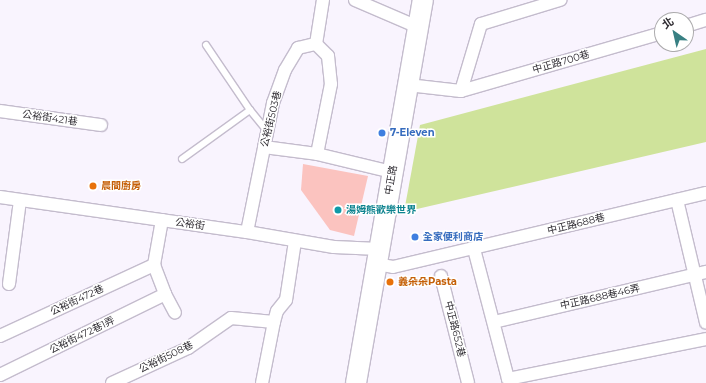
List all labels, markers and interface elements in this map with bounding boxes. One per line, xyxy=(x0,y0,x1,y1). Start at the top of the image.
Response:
north arrow xyxy=(654,12,694,52)
text: 北 xyxy=(659,14,676,32)
street label: 中正路700巷 xyxy=(531,48,591,76)
street label: 公裕街503巷 xyxy=(258,89,284,149)
street label: 公裕街421巷 xyxy=(21,108,79,128)
place label: 7-Eleven xyxy=(390,127,435,139)
marker: 7-Eleven xyxy=(377,128,387,138)
street label: 中正路 xyxy=(382,164,400,196)
place label: 晨間廚房 xyxy=(101,180,141,192)
marker: 晨間廚房 xyxy=(88,181,98,191)
place label: 湯姆熊歡樂世界 xyxy=(346,204,416,216)
marker: 湯姆熊歡樂世界 xyxy=(333,205,343,215)
street label: 中正路688巷 xyxy=(546,211,606,237)
street label: 公裕街 xyxy=(174,216,206,232)
place label: 全家便利商店 xyxy=(423,231,483,243)
marker: 全家便利商店 xyxy=(410,232,420,242)
place label: 義朵朵Pasta xyxy=(398,276,457,288)
marker: 義朵朵Pasta xyxy=(385,277,395,287)
street label: 公裕街472巷 xyxy=(48,282,106,318)
street label: 中正路688巷46弄 xyxy=(559,282,641,312)
street label: 中正路652巷 xyxy=(442,300,468,358)
street label: 公裕街472巷1弄 xyxy=(47,314,117,356)
street label: 公裕街508巷 xyxy=(137,339,195,375)

